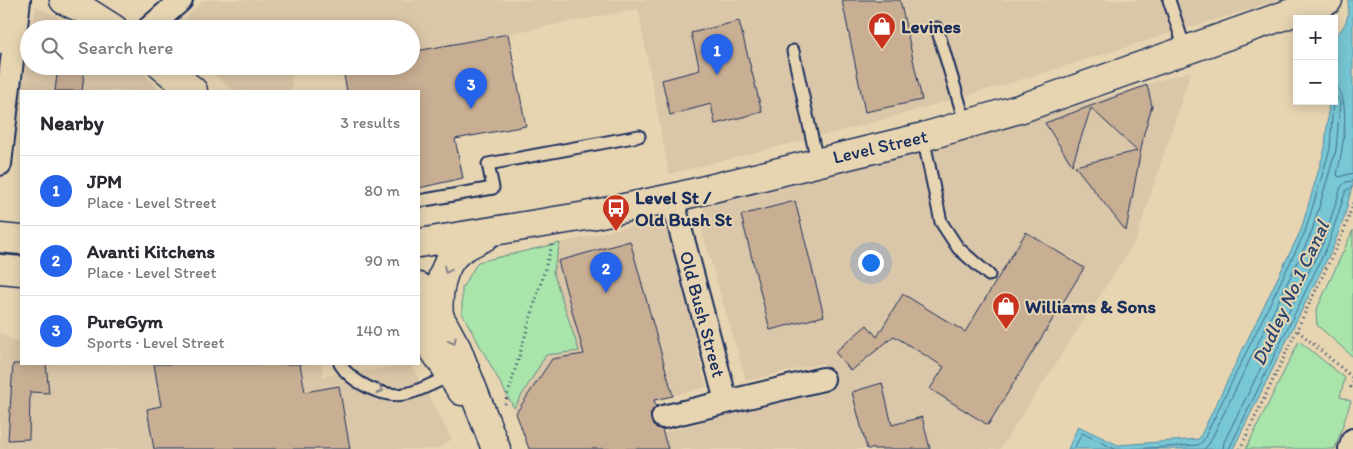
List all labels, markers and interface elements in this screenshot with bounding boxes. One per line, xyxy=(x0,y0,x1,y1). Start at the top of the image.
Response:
shop icon: Levines xyxy=(867,11,897,50)
place label: Levines xyxy=(901,15,962,38)
map controls xyxy=(1293,15,1338,105)
button: + xyxy=(1293,15,1338,60)
search box xyxy=(20,20,420,75)
icon: search xyxy=(38,34,66,62)
pin: 1 xyxy=(701,34,733,75)
text: Search here xyxy=(78,36,173,59)
button: − xyxy=(1293,60,1338,105)
pin: 3 xyxy=(455,68,487,109)
text: Nearby xyxy=(40,110,104,135)
text: 3 results xyxy=(340,113,400,132)
street label: Level Street xyxy=(830,124,930,169)
text: JPM xyxy=(87,170,122,193)
text: 1 xyxy=(52,181,60,200)
text: 80 m xyxy=(364,181,400,200)
place label: Level St / Old Bush St xyxy=(635,186,733,231)
text: Place · Level Street xyxy=(87,193,216,212)
bus stop icon: Level St / Old Bush St xyxy=(601,193,631,232)
water label: Dudley No.1 Canal xyxy=(1246,216,1335,369)
text: Avanti Kitchens xyxy=(87,240,215,263)
street label: Old Bush Street xyxy=(675,248,730,380)
your location xyxy=(858,250,884,276)
text: 2 xyxy=(52,251,60,270)
text: 90 m xyxy=(365,251,400,270)
pin: 2 xyxy=(590,252,622,293)
text: Place · Level Street xyxy=(87,263,216,282)
one-way arrow xyxy=(442,265,453,274)
shop icon: Williams & Sons xyxy=(991,291,1021,330)
place label: Williams & Sons xyxy=(1025,295,1156,318)
text: PureGym xyxy=(87,310,163,333)
text: 3 xyxy=(52,321,60,340)
text: 140 m xyxy=(356,321,400,340)
text: Sports · Level Street xyxy=(87,333,224,352)
one-way arrow xyxy=(447,336,457,345)
one-way arrow xyxy=(375,385,383,395)

